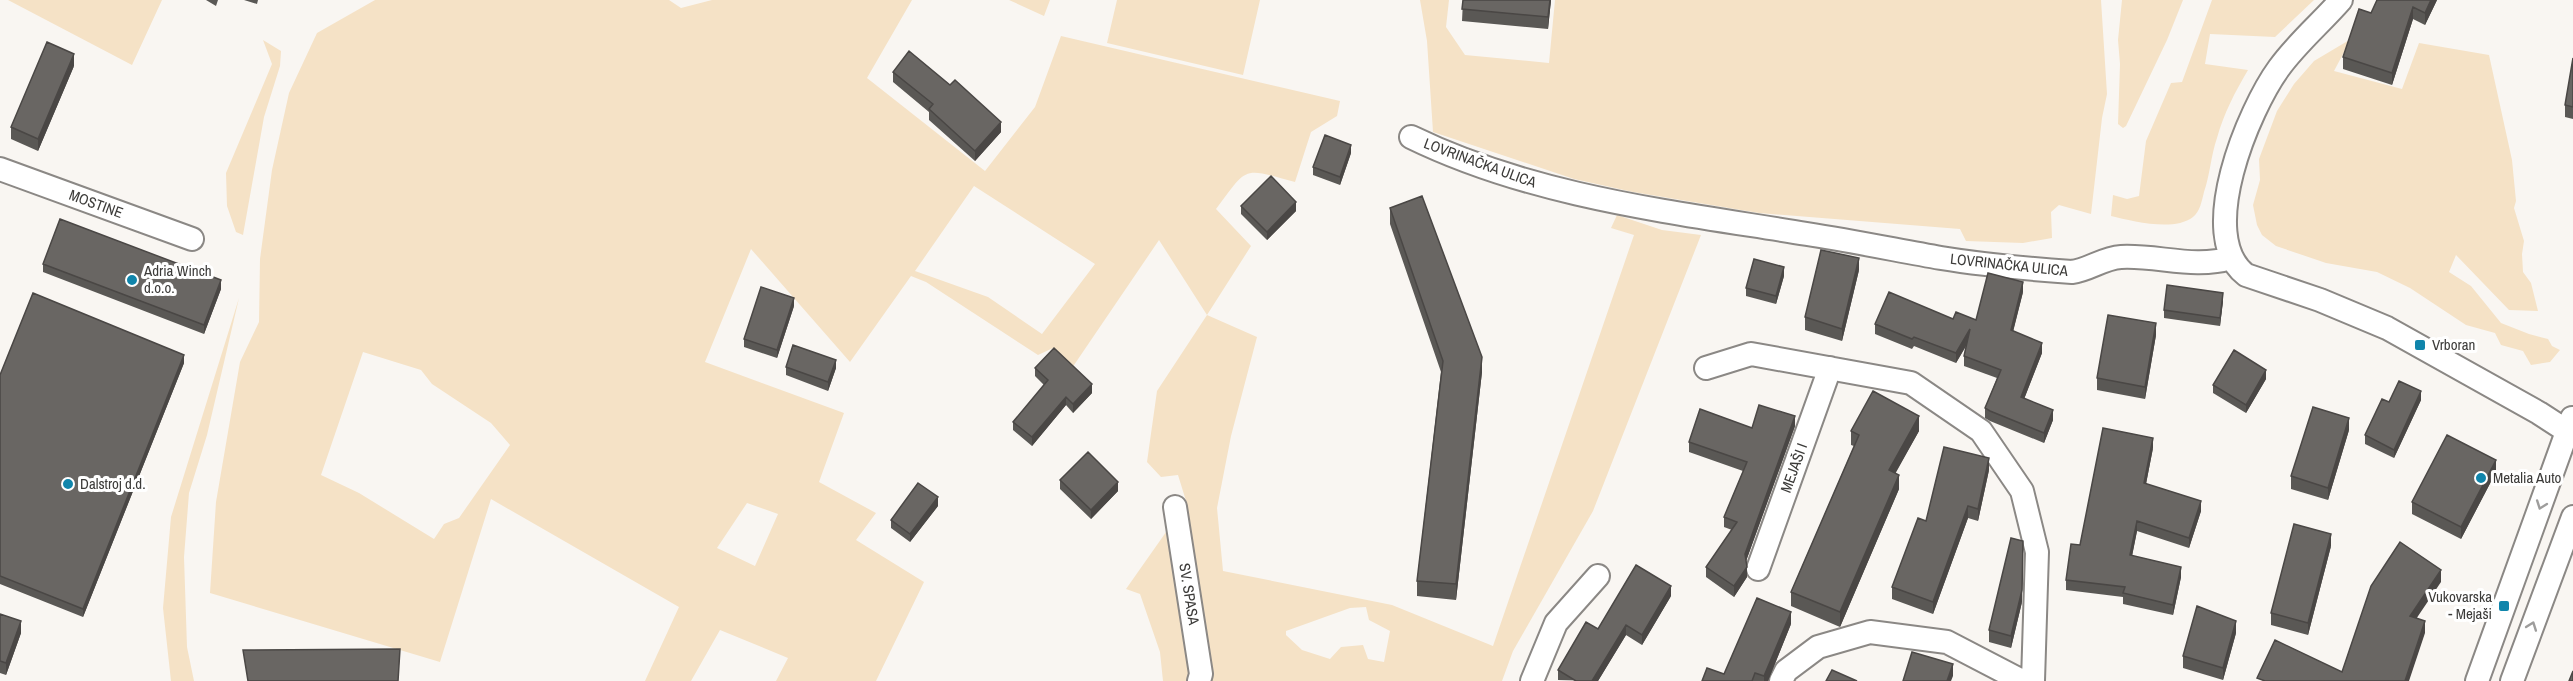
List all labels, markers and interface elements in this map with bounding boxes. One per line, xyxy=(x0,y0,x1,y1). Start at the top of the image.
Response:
street label: LOVRINAČKA ULICA xyxy=(1421,132,1540,193)
street label: MOSTINE xyxy=(66,184,126,223)
street label: LOVRINAČKA ULICA xyxy=(1949,248,2070,281)
place label: Adria Winch d.o.o. xyxy=(143,260,212,298)
marker: Adria Winch d.o.o. xyxy=(125,273,139,287)
place label: Vrboran xyxy=(2432,334,2475,355)
marker: Vrboran xyxy=(2413,338,2427,352)
street label: MEJAŠI I xyxy=(1775,440,1812,496)
place label: Metalia Auto xyxy=(2493,467,2562,488)
marker: Metalia Auto xyxy=(2474,471,2488,485)
place label: Dalstroj d.d. xyxy=(80,473,146,494)
marker: Dalstroj d.d. xyxy=(61,477,75,491)
one-way arrow xyxy=(2536,499,2548,510)
street label: SV. SPASA xyxy=(1174,562,1205,627)
place label: Vukovarska - Mejaši xyxy=(2428,586,2492,624)
marker: Vukovarska - Mejaši xyxy=(2497,599,2511,613)
one-way arrow xyxy=(2525,621,2537,632)

